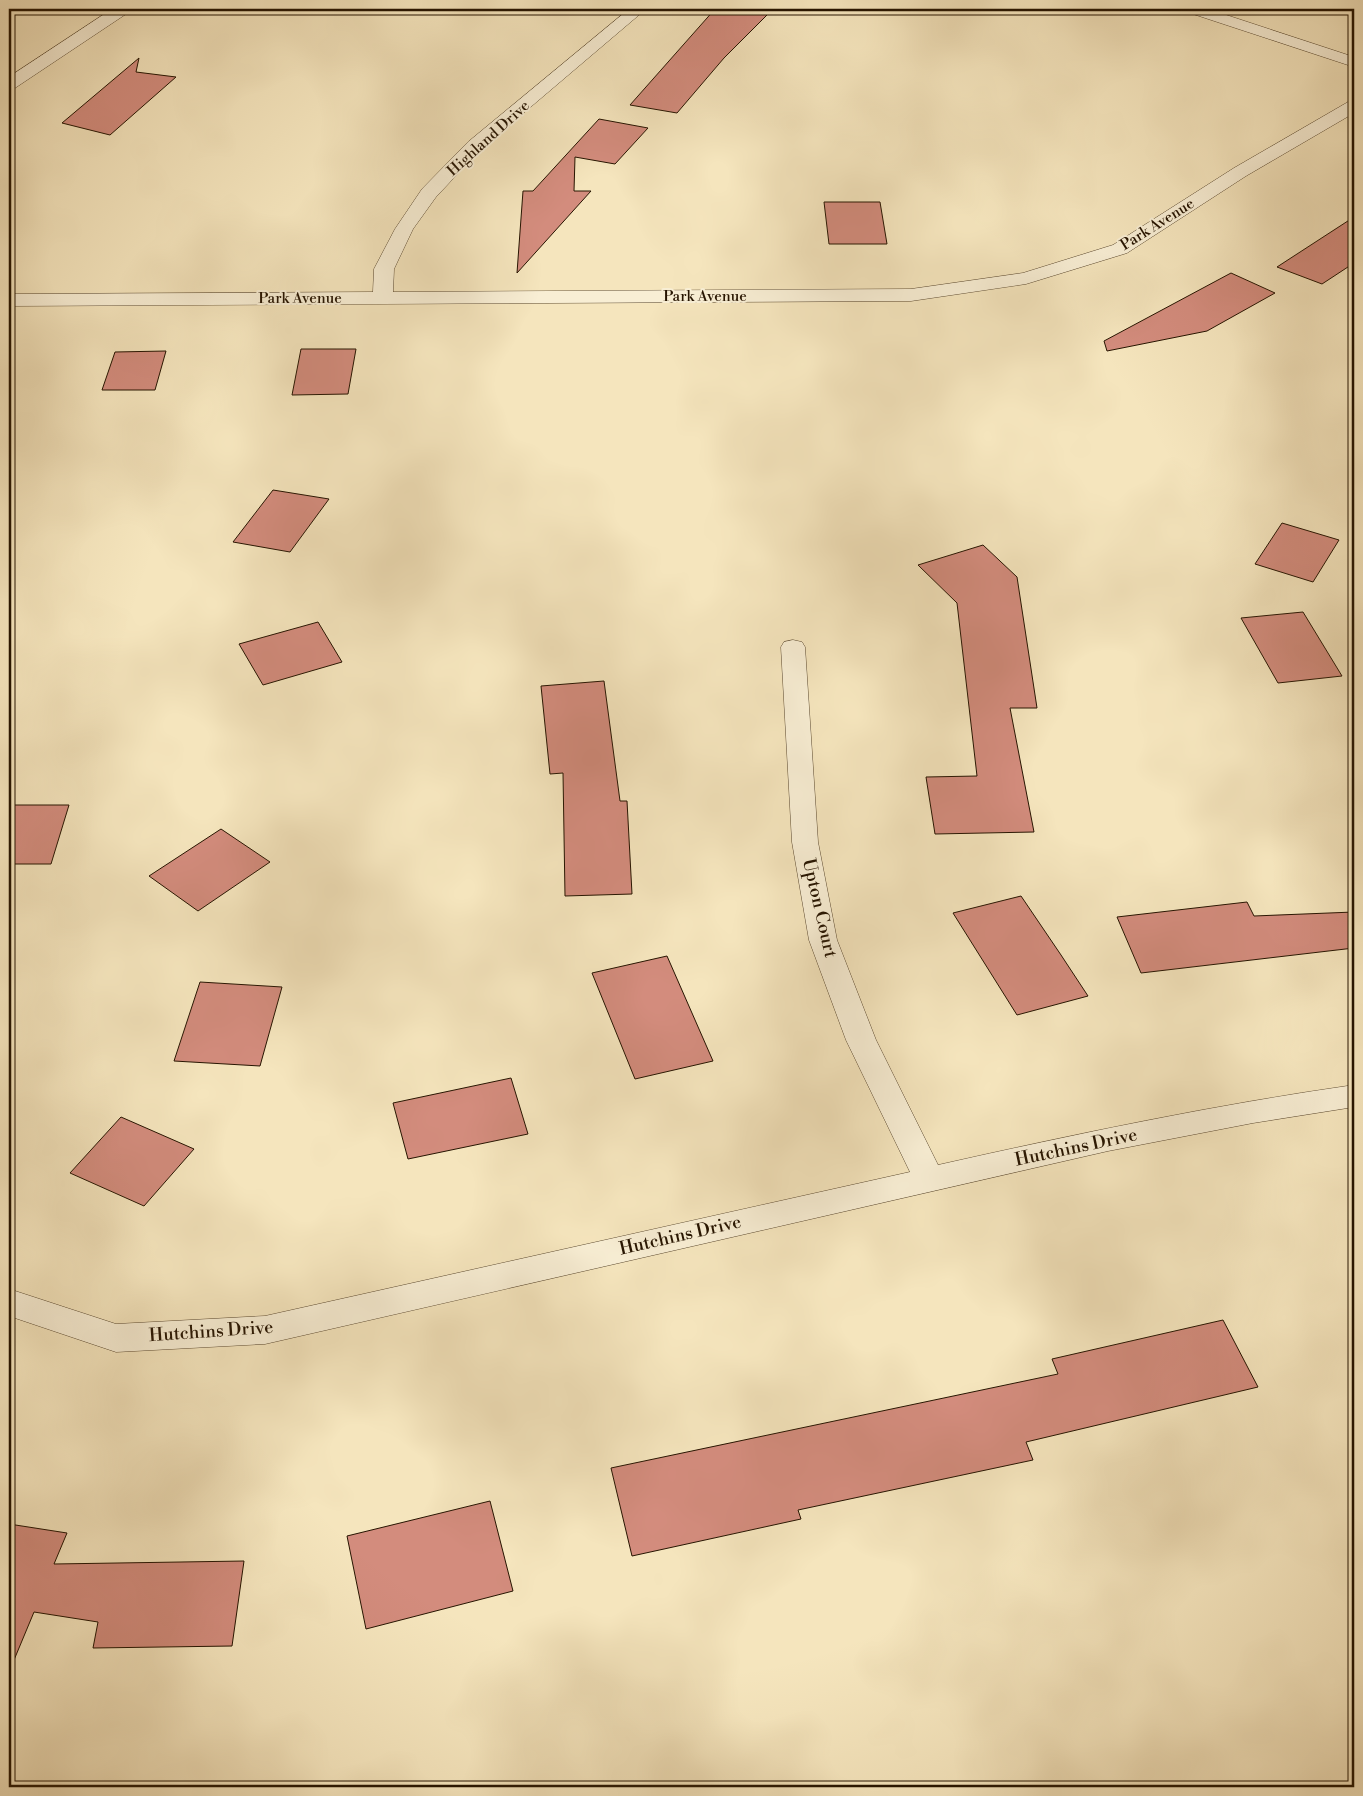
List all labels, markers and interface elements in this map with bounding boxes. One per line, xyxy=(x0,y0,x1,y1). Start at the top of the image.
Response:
street label: Highland Drive xyxy=(443,96,534,180)
street label: Park Avenue xyxy=(1117,194,1198,255)
street label: Park Avenue xyxy=(663,287,747,306)
street label: Park Avenue xyxy=(258,289,342,308)
street label: Upton Court xyxy=(797,856,842,961)
street label: Hutchins Drive xyxy=(1013,1123,1139,1172)
street label: Hutchins Drive xyxy=(617,1210,743,1261)
street label: Hutchins Drive xyxy=(148,1316,274,1347)

